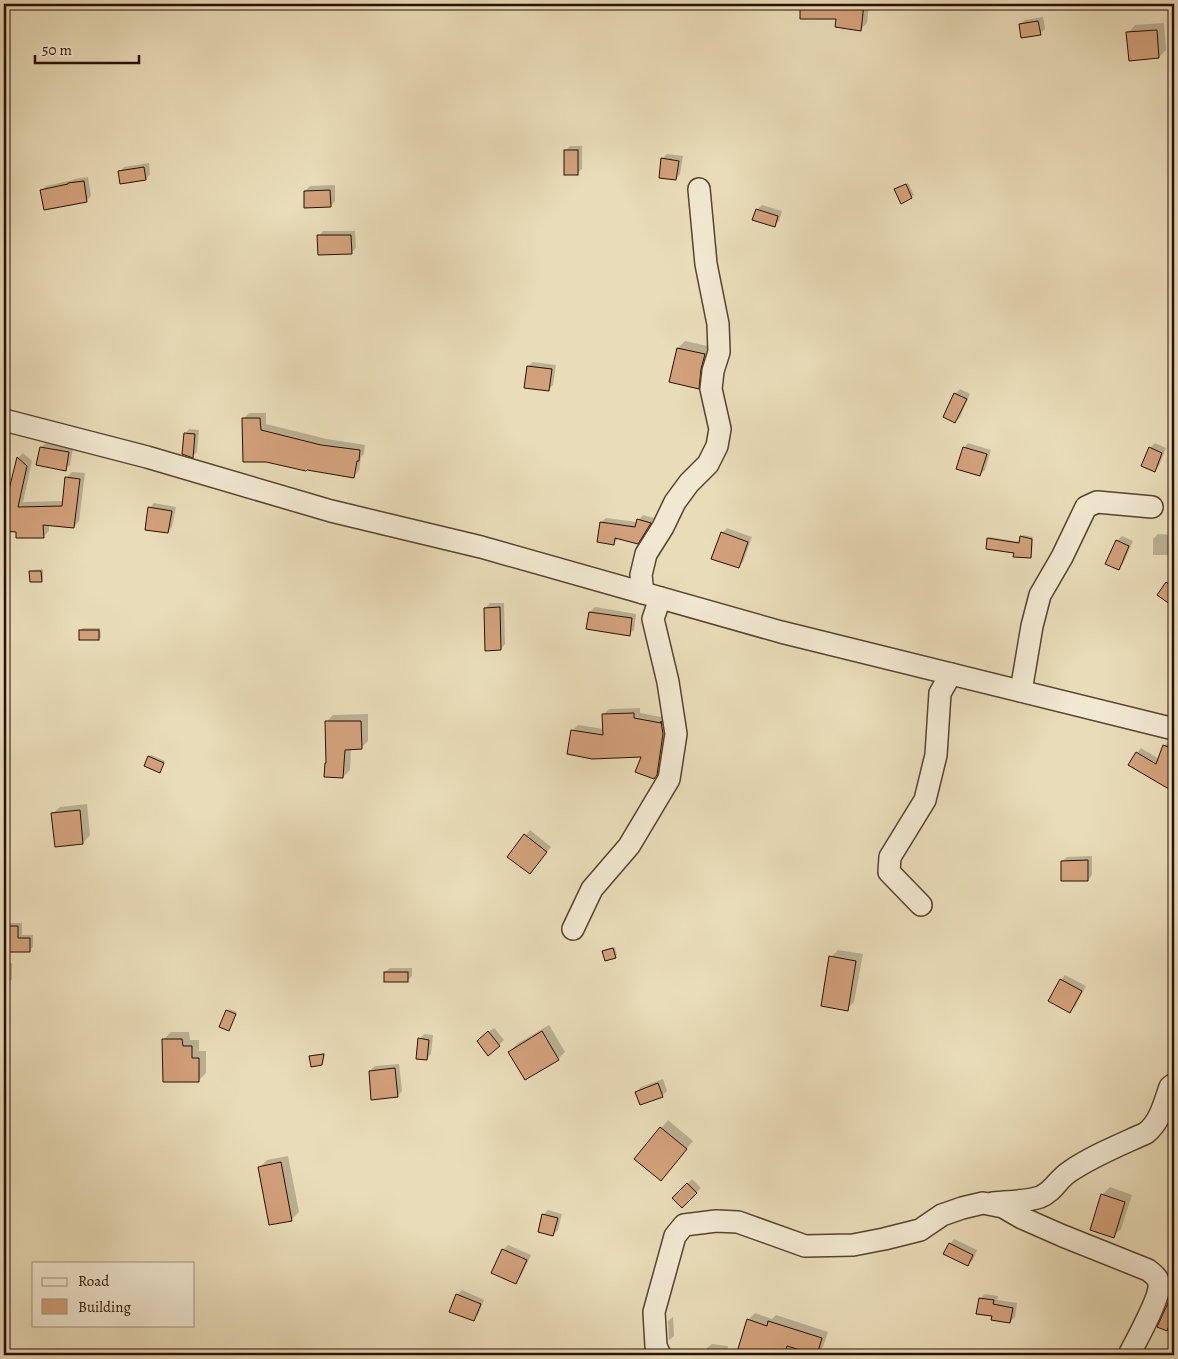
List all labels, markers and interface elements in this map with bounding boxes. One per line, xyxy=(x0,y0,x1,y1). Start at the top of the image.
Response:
scale bar xyxy=(35,32,139,64)
text: 50 m xyxy=(42,40,72,60)
legend xyxy=(32,1262,195,1326)
text: Road xyxy=(78,1271,110,1291)
text: Building xyxy=(78,1297,131,1317)

